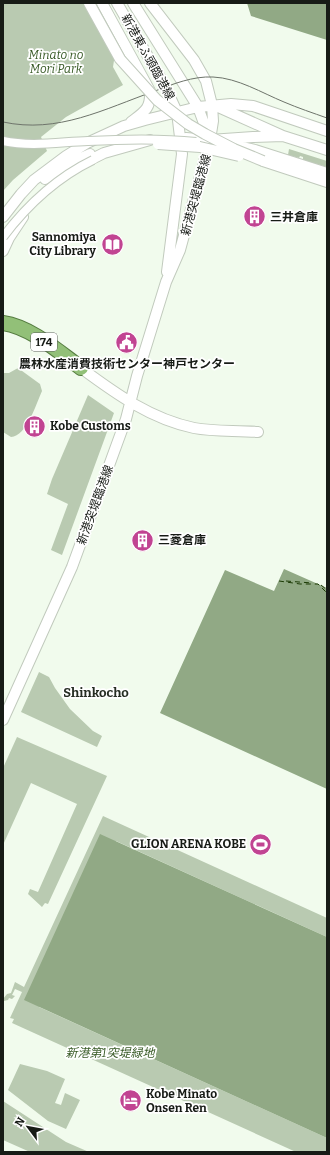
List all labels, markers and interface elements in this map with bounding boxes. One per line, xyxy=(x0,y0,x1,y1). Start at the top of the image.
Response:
street label: 新港東ふ頭臨港線 xyxy=(119,12,177,102)
park label: Minato no Mori Park xyxy=(28,48,84,76)
street label: 新港突堤臨港線 xyxy=(178,153,214,237)
building icon: 三井倉庫 xyxy=(242,204,268,230)
place label: 三井倉庫 xyxy=(270,210,318,224)
place label: Sannomiya City Library xyxy=(29,230,96,258)
library icon: Sannomiya City Library xyxy=(99,231,125,257)
public building icon: 農林水産消費技術センター神戸センター xyxy=(114,330,140,356)
road number: 174 xyxy=(31,333,57,351)
place label: 農林水産消費技術センター神戸センター xyxy=(19,357,235,371)
building icon: Kobe Customs xyxy=(22,413,48,439)
place label: Kobe Customs xyxy=(50,419,131,433)
street label: 新港突堤臨港線 xyxy=(74,463,116,547)
building icon: 三菱倉庫 xyxy=(129,527,155,553)
place label: 三菱倉庫 xyxy=(158,533,206,547)
district label: Shinkocho xyxy=(63,685,129,700)
sports icon: GLION ARENA KOBE xyxy=(248,831,274,857)
place label: GLION ARENA KOBE xyxy=(131,837,246,851)
park label: 新港第1突堤緑地 xyxy=(66,1046,156,1060)
place label: Kobe Minato Onsen Ren xyxy=(146,1087,217,1115)
hotel icon: Kobe Minato Onsen Ren xyxy=(118,1088,144,1114)
north arrow xyxy=(8,1107,48,1147)
text: N xyxy=(12,1114,28,1129)

